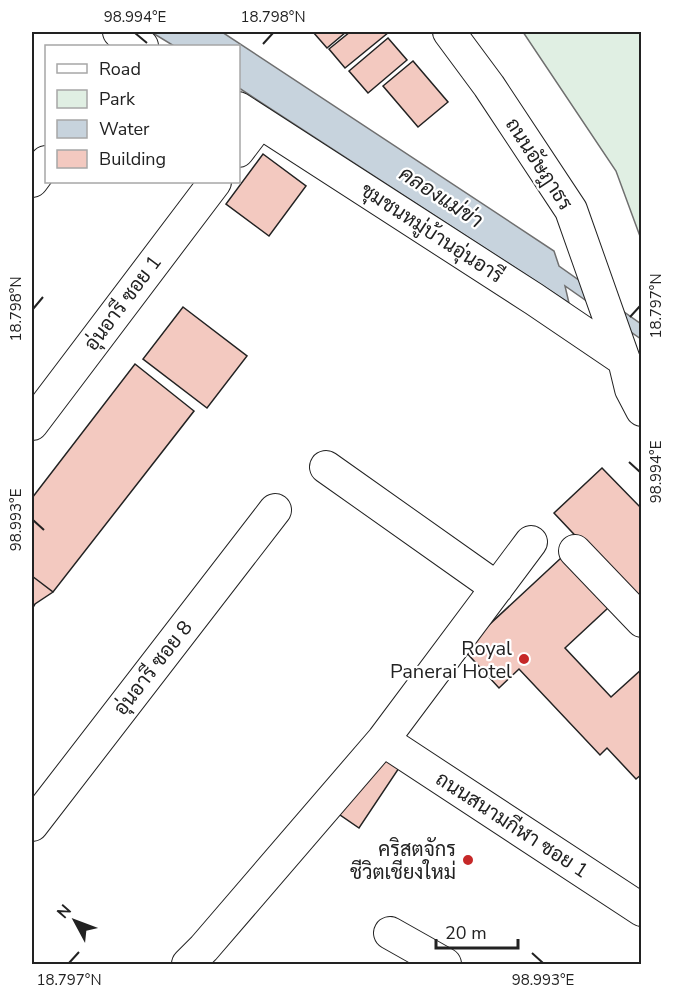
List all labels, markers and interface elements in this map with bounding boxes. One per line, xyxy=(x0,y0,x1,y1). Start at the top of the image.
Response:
text: 98.994°E xyxy=(104,7,166,27)
text: 18.798°N xyxy=(240,7,306,27)
legend xyxy=(45,45,240,183)
text: Road xyxy=(99,57,141,81)
text: Park xyxy=(99,87,136,111)
street label: ถนนอัษฎาธร xyxy=(499,113,579,215)
text: Water xyxy=(99,117,150,141)
text: Building xyxy=(99,147,166,171)
water label: คลองแม่ข่า xyxy=(394,160,488,234)
street label: ชุมชนหมู่บ้านอุ่นอารี xyxy=(355,177,509,290)
street label: อุ่นอารี ซอย 1 xyxy=(78,250,168,356)
text: 18.797°N xyxy=(646,273,666,339)
text: 18.798°N xyxy=(6,276,26,342)
text: 98.994°E xyxy=(646,441,666,503)
text: 98.993°E xyxy=(6,489,26,551)
street label: อุ่นอารี ซอย 8 xyxy=(107,615,199,721)
place label: Royal Panerai Hotel xyxy=(390,635,512,685)
marker: Royal Panerai Hotel xyxy=(517,652,531,666)
street label: ถนนสนามกีฬา ซอย 1 xyxy=(430,766,594,884)
place label: คริสตจักร ชีวิตเชียงใหม่ xyxy=(350,836,456,886)
marker: คริสตจักร ชีวิตเชียงใหม่ xyxy=(461,853,475,867)
north arrow xyxy=(45,891,105,951)
text: N xyxy=(52,900,77,924)
scale bar xyxy=(436,912,518,950)
text: 20 m xyxy=(445,921,487,945)
text: 18.797°N xyxy=(36,970,102,990)
text: 98.993°E xyxy=(512,970,574,990)

